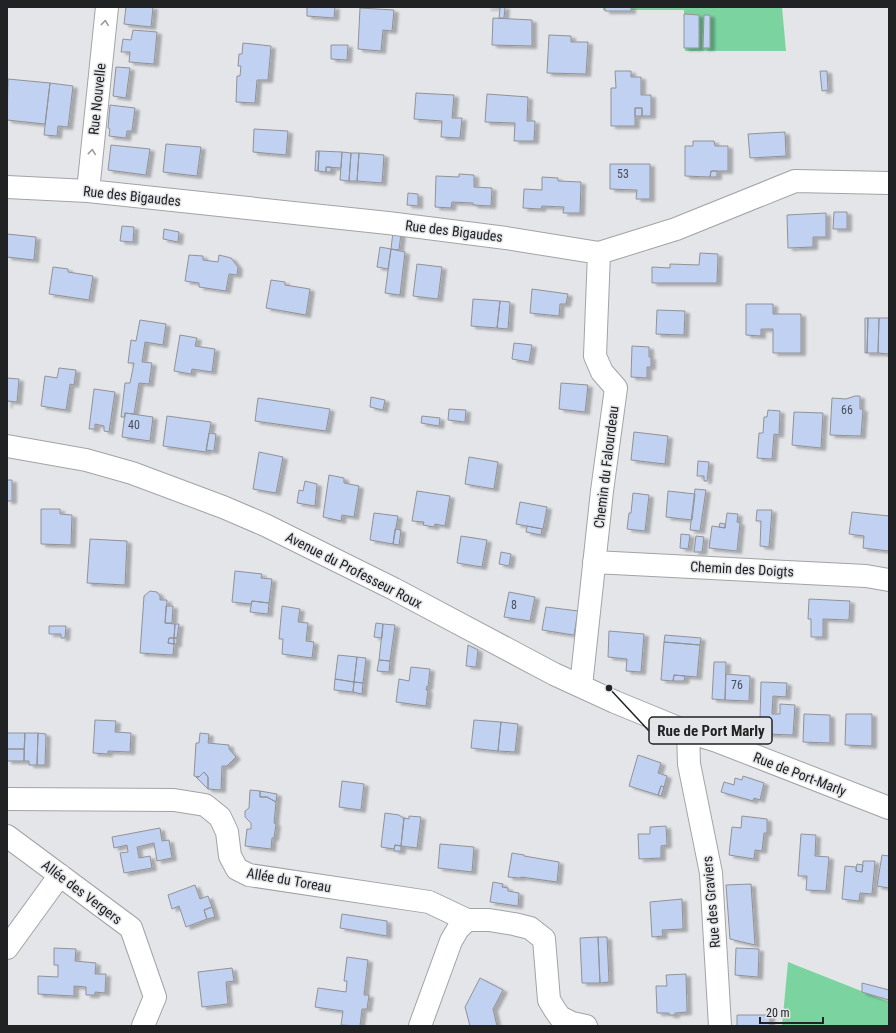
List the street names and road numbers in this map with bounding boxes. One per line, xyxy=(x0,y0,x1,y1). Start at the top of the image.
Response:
street label: Rue Nouvelle xyxy=(85,62,109,136)
street label: Rue des Bigaudes xyxy=(82,183,182,209)
street label: Rue des Bigaudes xyxy=(404,217,504,245)
street label: Chemin du Falourdeau xyxy=(591,405,621,529)
street label: Avenue du Professeur Roux xyxy=(283,529,425,611)
street label: Chemin des Doigts xyxy=(690,558,794,580)
street label: Rue de Port-Marly xyxy=(751,749,849,799)
street label: Rue des Graviers xyxy=(699,855,723,949)
street label: Allée des Vergers xyxy=(39,857,125,927)
street label: Allée du Toreau xyxy=(246,865,332,895)

